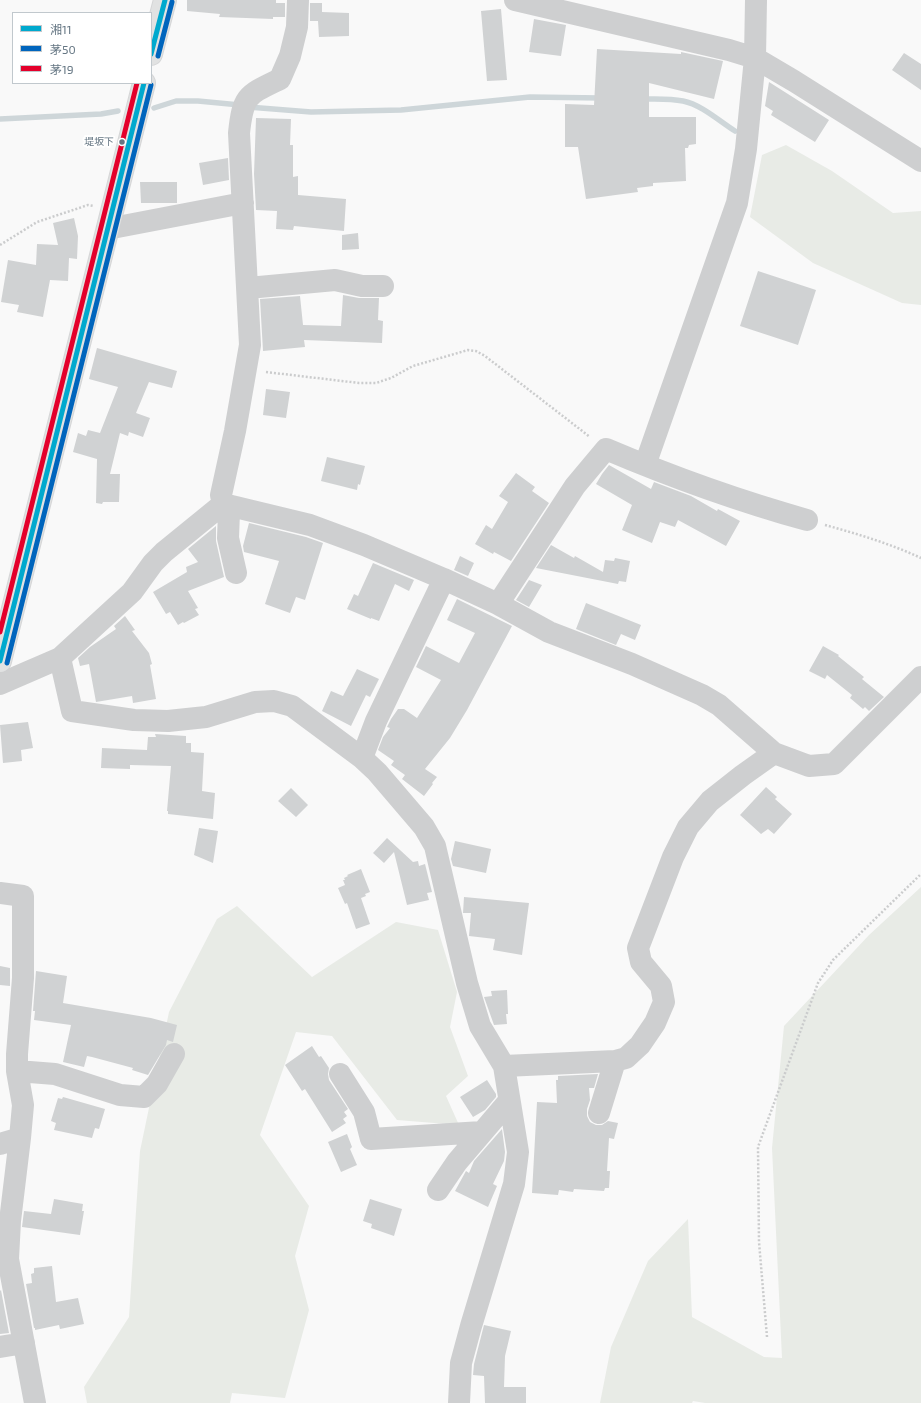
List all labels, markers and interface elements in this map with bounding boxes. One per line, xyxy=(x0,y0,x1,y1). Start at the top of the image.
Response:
legend xyxy=(12,12,152,84)
text: 湘11 xyxy=(50,22,72,36)
text: 茅50 xyxy=(50,42,76,56)
text: 茅19 xyxy=(50,62,74,76)
place label: 堤坂下 xyxy=(84,136,114,148)
marker: 堤坂下 xyxy=(117,137,127,147)

